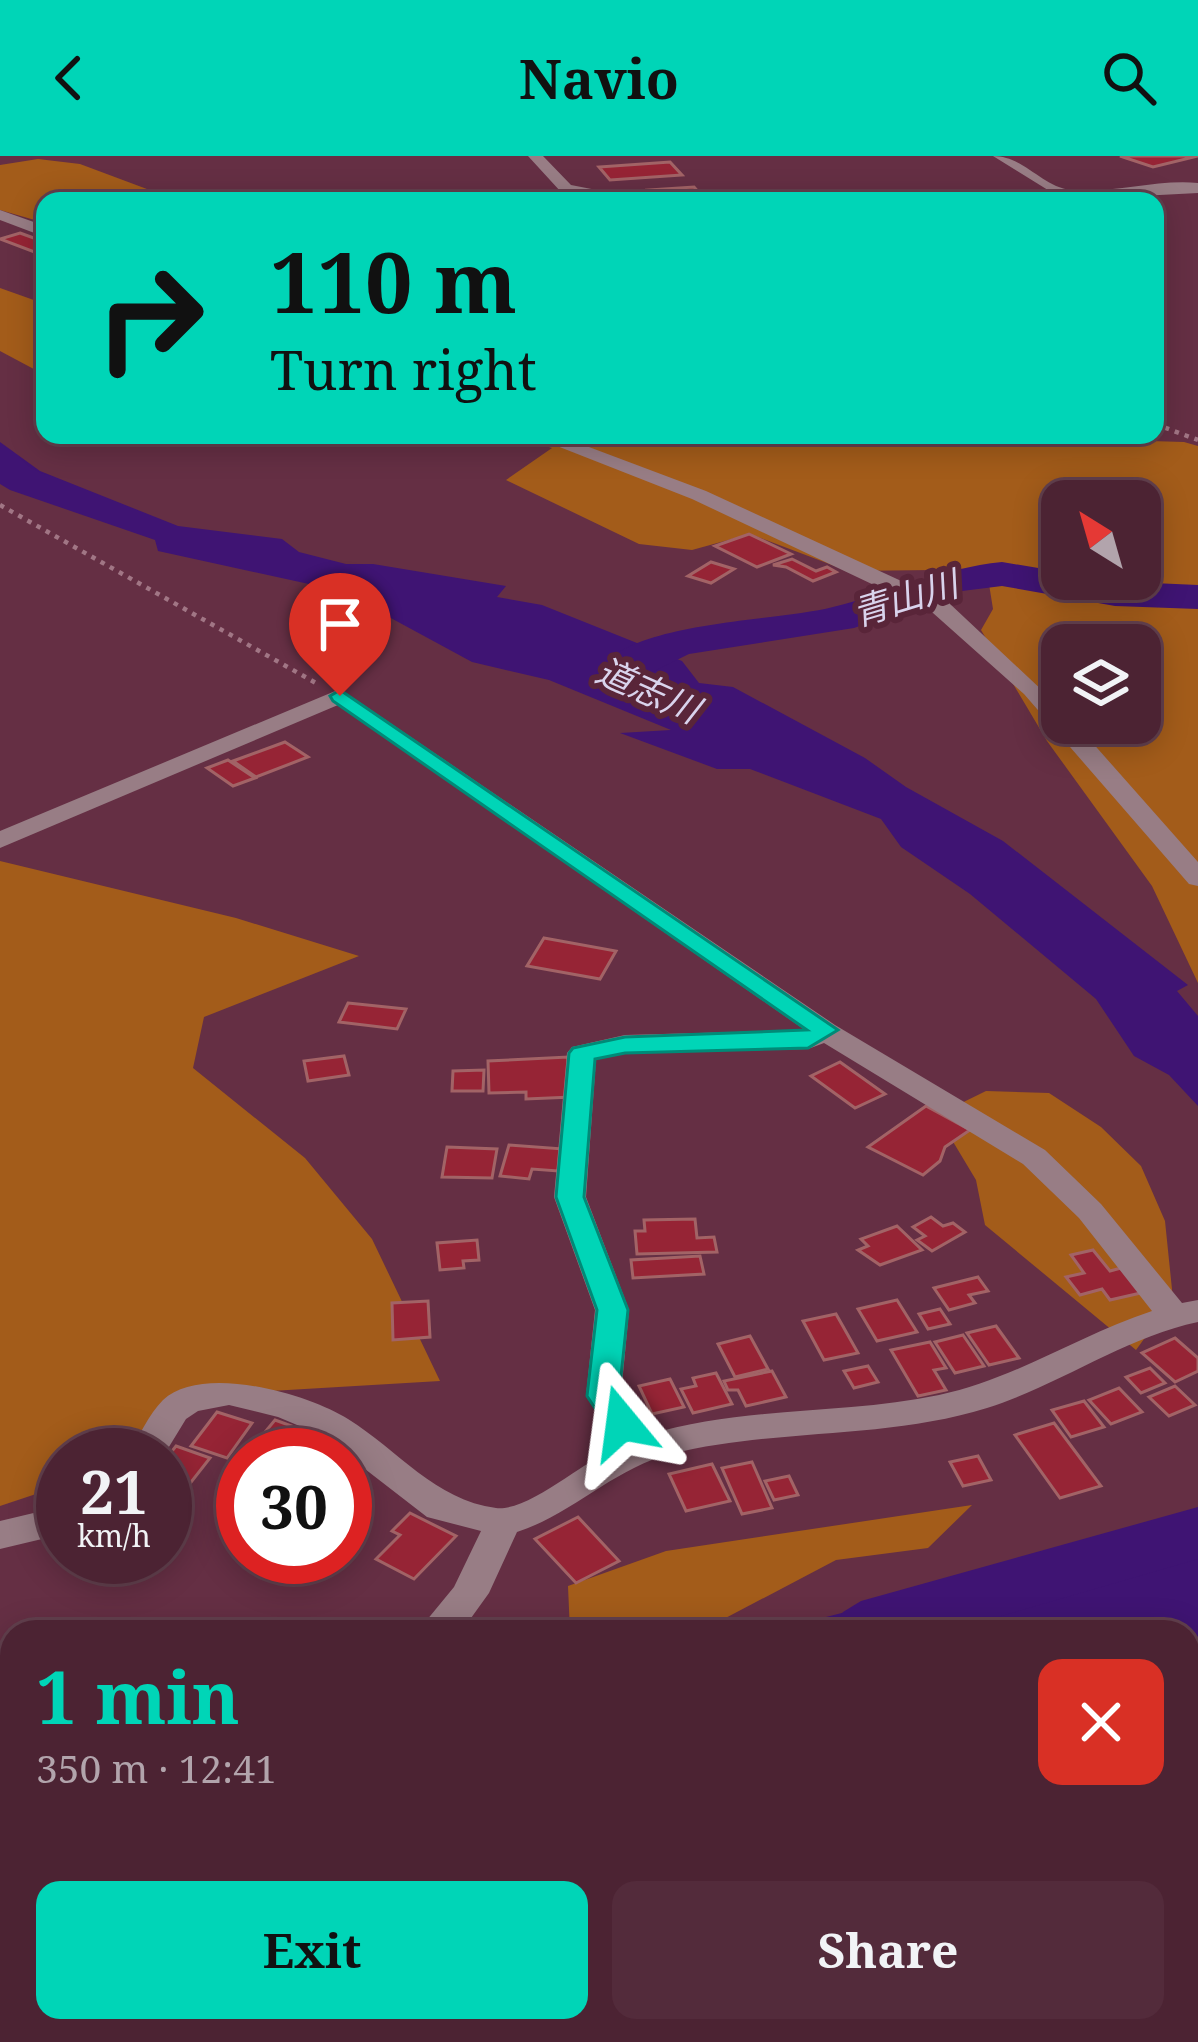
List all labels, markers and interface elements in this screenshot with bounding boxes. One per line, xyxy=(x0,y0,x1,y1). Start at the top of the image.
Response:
text: Navio xyxy=(519,41,679,115)
icon: back xyxy=(36,45,102,111)
icon: search xyxy=(1096,45,1162,111)
text: 110 m xyxy=(270,223,517,338)
icon: right xyxy=(72,240,228,396)
text: Turn right xyxy=(270,332,537,406)
north arrow xyxy=(1041,480,1161,600)
map controls xyxy=(1041,480,1161,744)
water label: 青山川 xyxy=(846,557,967,637)
pin xyxy=(289,573,391,696)
icon: arrive xyxy=(307,591,373,657)
button: layers xyxy=(1041,624,1161,744)
water label: 道志川 xyxy=(589,645,711,736)
position arrow xyxy=(559,1360,685,1486)
speed limit sign: 30 xyxy=(216,1428,372,1584)
text: 21 xyxy=(80,1450,148,1532)
text: km/h xyxy=(77,1515,151,1556)
text: 1 min xyxy=(36,1647,240,1745)
button: close xyxy=(1038,1659,1164,1785)
text: 350 m · 12:41 xyxy=(36,1741,277,1794)
button: Exit xyxy=(36,1881,588,2019)
button: Share xyxy=(612,1881,1164,2019)

